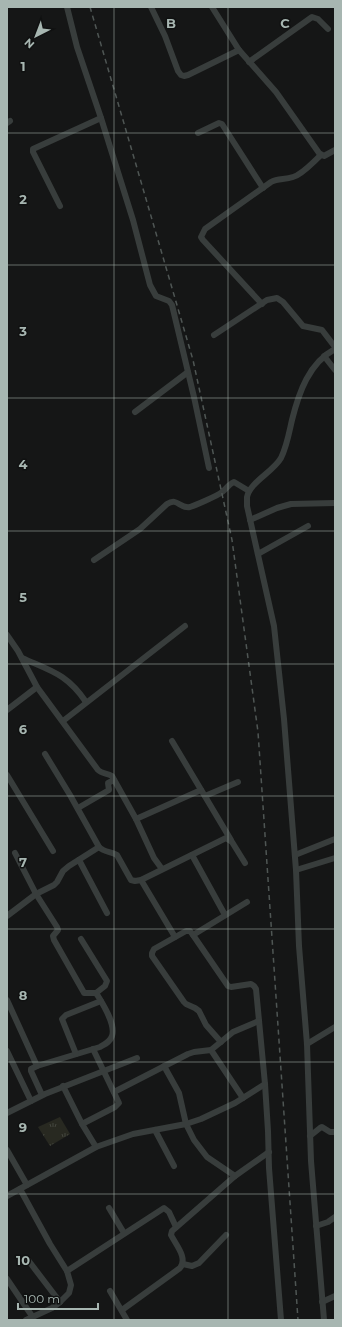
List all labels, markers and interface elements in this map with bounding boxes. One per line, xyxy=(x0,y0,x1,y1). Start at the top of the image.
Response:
text: B xyxy=(166,15,176,31)
text: C xyxy=(280,15,290,31)
north arrow xyxy=(16,16,56,56)
text: N xyxy=(21,35,37,52)
text: 1 xyxy=(20,58,26,74)
text: 2 xyxy=(19,191,27,207)
text: 3 xyxy=(18,323,27,339)
text: 4 xyxy=(19,456,28,472)
text: 5 xyxy=(19,589,27,605)
text: 6 xyxy=(19,721,28,737)
text: 7 xyxy=(19,854,27,870)
text: 8 xyxy=(19,987,28,1003)
text: 9 xyxy=(19,1119,27,1135)
text: 10 xyxy=(16,1252,30,1268)
scale bar xyxy=(18,1285,98,1311)
text: 100 m xyxy=(24,1291,60,1306)

